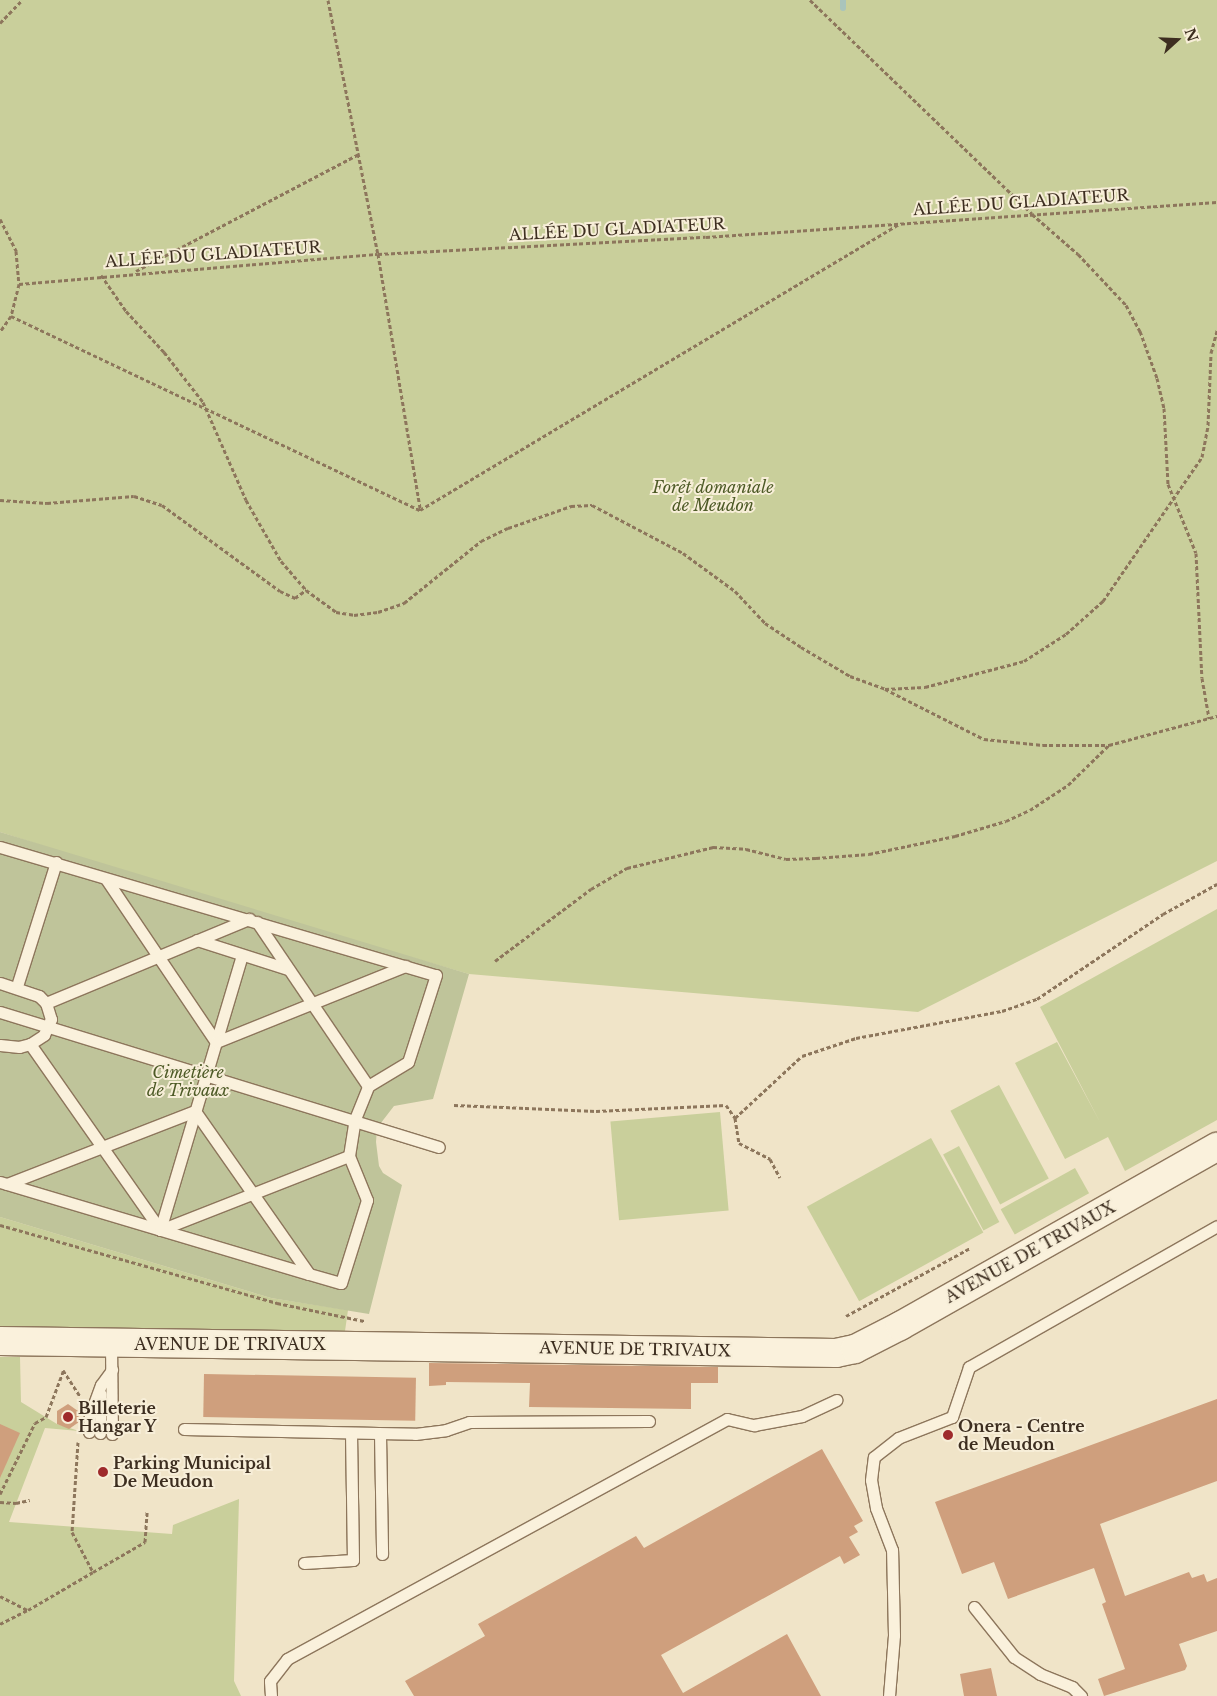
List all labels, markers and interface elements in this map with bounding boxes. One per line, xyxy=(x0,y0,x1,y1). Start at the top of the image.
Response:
north arrow xyxy=(1152,15,1202,65)
text: N xyxy=(1180,26,1202,44)
street label: ALLÉE DU GLADIATEUR xyxy=(912,185,1130,219)
street label: ALLÉE DU GLADIATEUR xyxy=(509,214,725,244)
street label: ALLÉE DU GLADIATEUR xyxy=(104,237,322,271)
park label: Forêt domaniale de Meudon xyxy=(652,477,774,515)
park label: Cimetière de Trivaux xyxy=(147,1062,229,1100)
street label: AVENUE DE TRIVAUX xyxy=(941,1197,1119,1307)
street label: AVENUE DE TRIVAUX xyxy=(134,1334,326,1354)
street label: AVENUE DE TRIVAUX xyxy=(539,1338,731,1360)
place label: Billeterie Hangar Y xyxy=(78,1398,157,1436)
marker: Billeterie Hangar Y xyxy=(62,1411,74,1423)
place label: Onera - Centre de Meudon xyxy=(958,1416,1085,1454)
marker: Onera - Centre de Meudon xyxy=(942,1429,954,1441)
place label: Parking Municipal De Meudon xyxy=(113,1453,271,1491)
marker: Parking Municipal De Meudon xyxy=(97,1466,109,1478)

